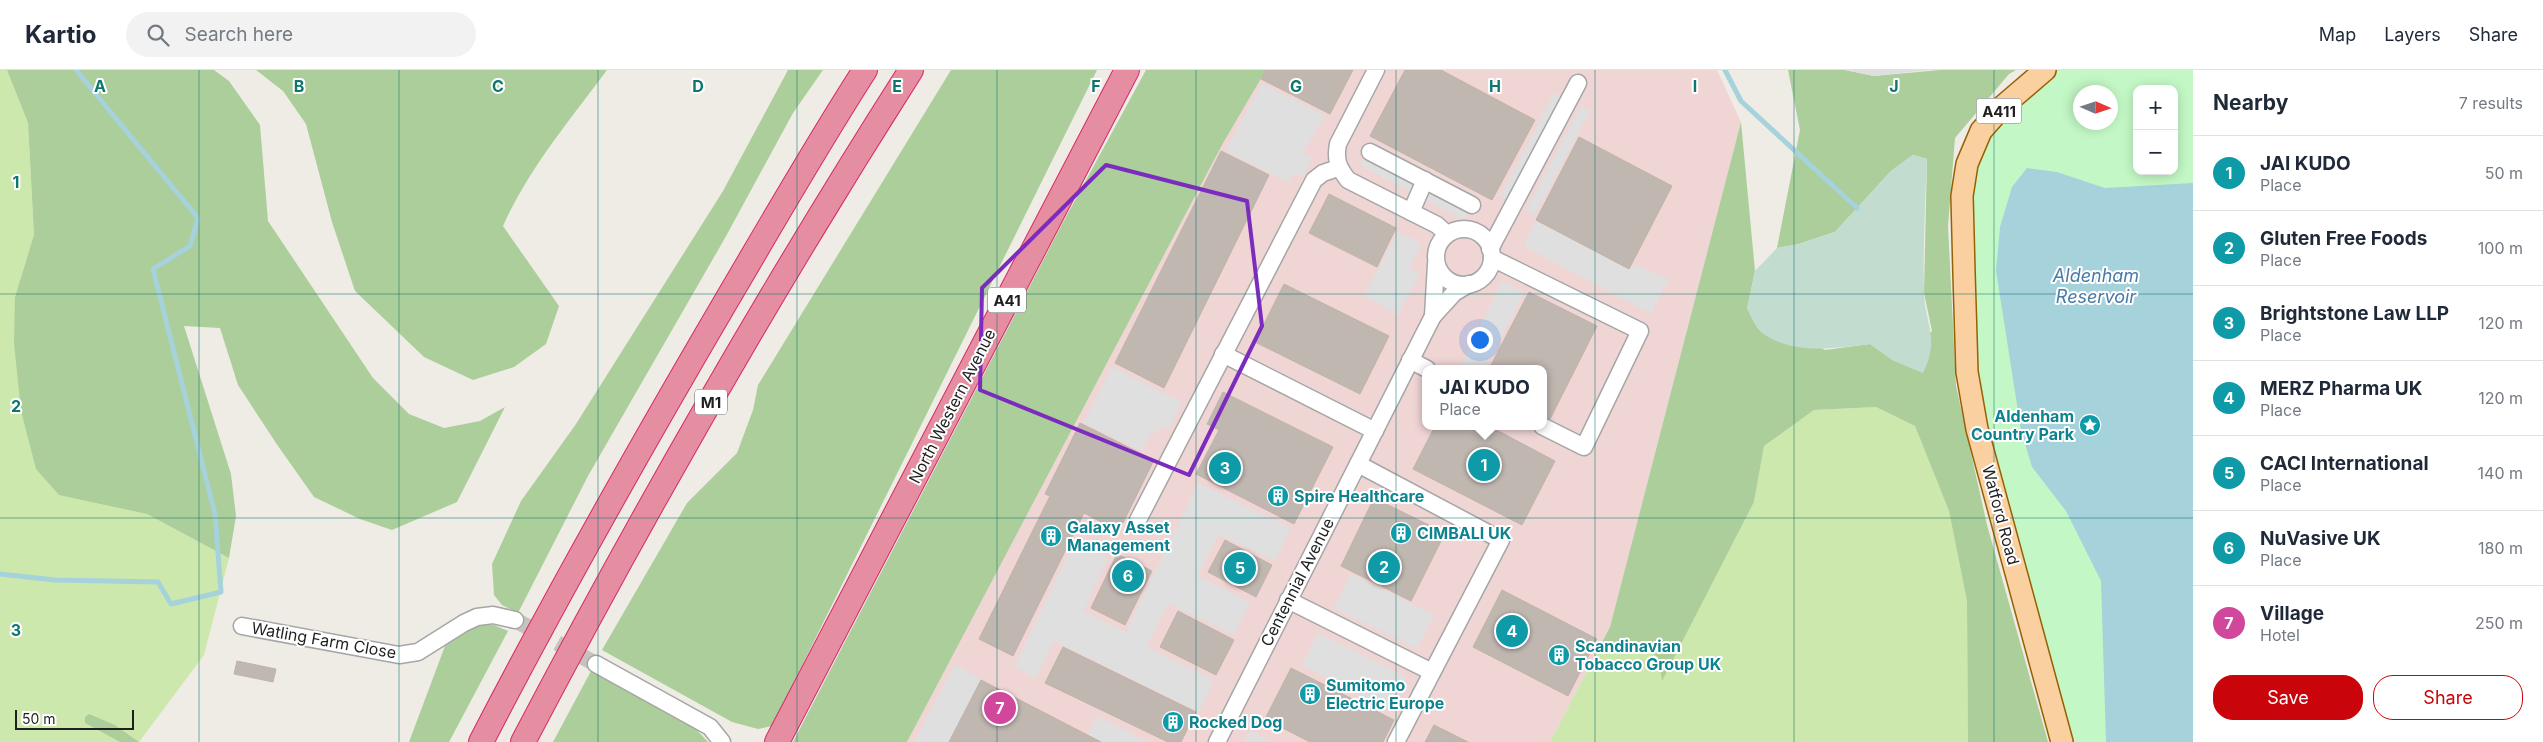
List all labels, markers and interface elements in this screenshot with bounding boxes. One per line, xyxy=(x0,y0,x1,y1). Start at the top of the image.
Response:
search box xyxy=(126,12,476,57)
text: Kartio xyxy=(25,20,96,49)
icon: search xyxy=(144,21,172,49)
text: Search here xyxy=(184,23,293,46)
text: Map xyxy=(2319,24,2356,45)
text: Layers xyxy=(2384,24,2441,45)
text: Share xyxy=(2469,24,2518,45)
text: A xyxy=(94,76,106,96)
text: B xyxy=(294,76,304,96)
text: C xyxy=(492,76,504,96)
text: D xyxy=(692,76,704,96)
text: E xyxy=(892,76,902,96)
text: F xyxy=(1091,76,1101,96)
text: G xyxy=(1290,76,1302,96)
text: H xyxy=(1489,76,1501,96)
text: I xyxy=(1693,76,1697,96)
text: J xyxy=(1889,76,1899,96)
north arrow xyxy=(2073,85,2118,130)
map controls xyxy=(2133,85,2178,175)
button: + xyxy=(2133,85,2178,130)
text: Nearby xyxy=(2213,90,2288,115)
text: 7 results xyxy=(2459,93,2523,113)
road number: A411 xyxy=(1976,98,2022,124)
button: − xyxy=(2133,130,2178,175)
text: JAI KUDO xyxy=(2260,152,2351,175)
text: 1 xyxy=(2226,163,2232,183)
text: 50 m xyxy=(2485,163,2523,183)
text: 1 xyxy=(13,172,19,192)
text: Place xyxy=(2260,175,2302,195)
text: Gluten Free Foods xyxy=(2260,227,2427,250)
text: 2 xyxy=(2224,238,2234,258)
text: 100 m xyxy=(2478,238,2523,258)
text: Place xyxy=(2260,250,2302,270)
water label: Aldenham Reservoir xyxy=(2052,265,2139,307)
road number: A41 xyxy=(988,288,1026,312)
text: Brightstone Law LLP xyxy=(2260,302,2449,325)
text: 3 xyxy=(2224,313,2234,333)
text: 120 m xyxy=(2478,313,2523,333)
street label: North Western Avenue xyxy=(904,325,1000,487)
text: Place xyxy=(2260,325,2302,345)
your location xyxy=(1467,327,1493,353)
popup xyxy=(1422,365,1547,430)
text: JAI KUDO xyxy=(1439,376,1530,399)
text: MERZ Pharma UK xyxy=(2260,377,2422,400)
text: 4 xyxy=(2224,388,2234,408)
text: 120 m xyxy=(2478,388,2523,408)
road number: M1 xyxy=(695,390,727,414)
text: 2 xyxy=(11,396,21,416)
text: Place xyxy=(1439,399,1481,419)
text: Place xyxy=(2260,400,2302,420)
place label: Aldenham Country Park xyxy=(1971,406,2075,444)
place icon: Aldenham Country Park xyxy=(2078,413,2102,437)
pin: 1 xyxy=(1468,446,1500,484)
pin: 3 xyxy=(1209,449,1241,487)
text: CACI International xyxy=(2260,452,2429,475)
street label: Watford Road xyxy=(1978,463,2024,567)
text: 5 xyxy=(2224,463,2234,483)
text: 140 m xyxy=(2478,463,2523,483)
text: Place xyxy=(2260,475,2302,495)
building icon: Spire Healthcare xyxy=(1266,484,1290,508)
place label: Spire Healthcare xyxy=(1294,486,1424,506)
street label: Centennial Avenue xyxy=(1256,515,1338,649)
place label: Galaxy Asset Management xyxy=(1067,517,1170,555)
building icon: CIMBALI UK xyxy=(1389,521,1413,545)
place label: CIMBALI UK xyxy=(1417,523,1512,543)
building icon: Galaxy Asset Management xyxy=(1039,524,1063,548)
text: NuVasive UK xyxy=(2260,527,2381,550)
text: 6 xyxy=(2224,538,2234,558)
text: 180 m xyxy=(2478,538,2523,558)
pin: 2 xyxy=(1368,548,1400,586)
pin: 5 xyxy=(1224,549,1256,587)
text: Place xyxy=(2260,550,2302,570)
pin: 6 xyxy=(1112,557,1144,595)
text: Village xyxy=(2260,602,2324,625)
pin: 4 xyxy=(1496,612,1528,650)
text: 7 xyxy=(2224,613,2234,633)
text: 250 m xyxy=(2475,613,2523,633)
street label: Watling Farm Close xyxy=(250,617,398,663)
text: 3 xyxy=(11,620,21,640)
text: Hotel xyxy=(2260,625,2300,645)
place label: Scandinavian Tobacco Group UK xyxy=(1575,636,1722,674)
building icon: Scandinavian Tobacco Group UK xyxy=(1547,643,1571,667)
place label: Sumitomo Electric Europe xyxy=(1326,675,1444,713)
button: Save xyxy=(2213,675,2363,720)
button: Share xyxy=(2373,675,2523,720)
building icon: Sumitomo Electric Europe xyxy=(1298,682,1322,706)
pin: 7 xyxy=(984,689,1016,727)
scale bar xyxy=(15,707,134,730)
text: 50 m xyxy=(22,710,56,727)
building icon: Rocked Dog xyxy=(1161,710,1185,734)
place label: Rocked Dog xyxy=(1189,712,1282,732)

